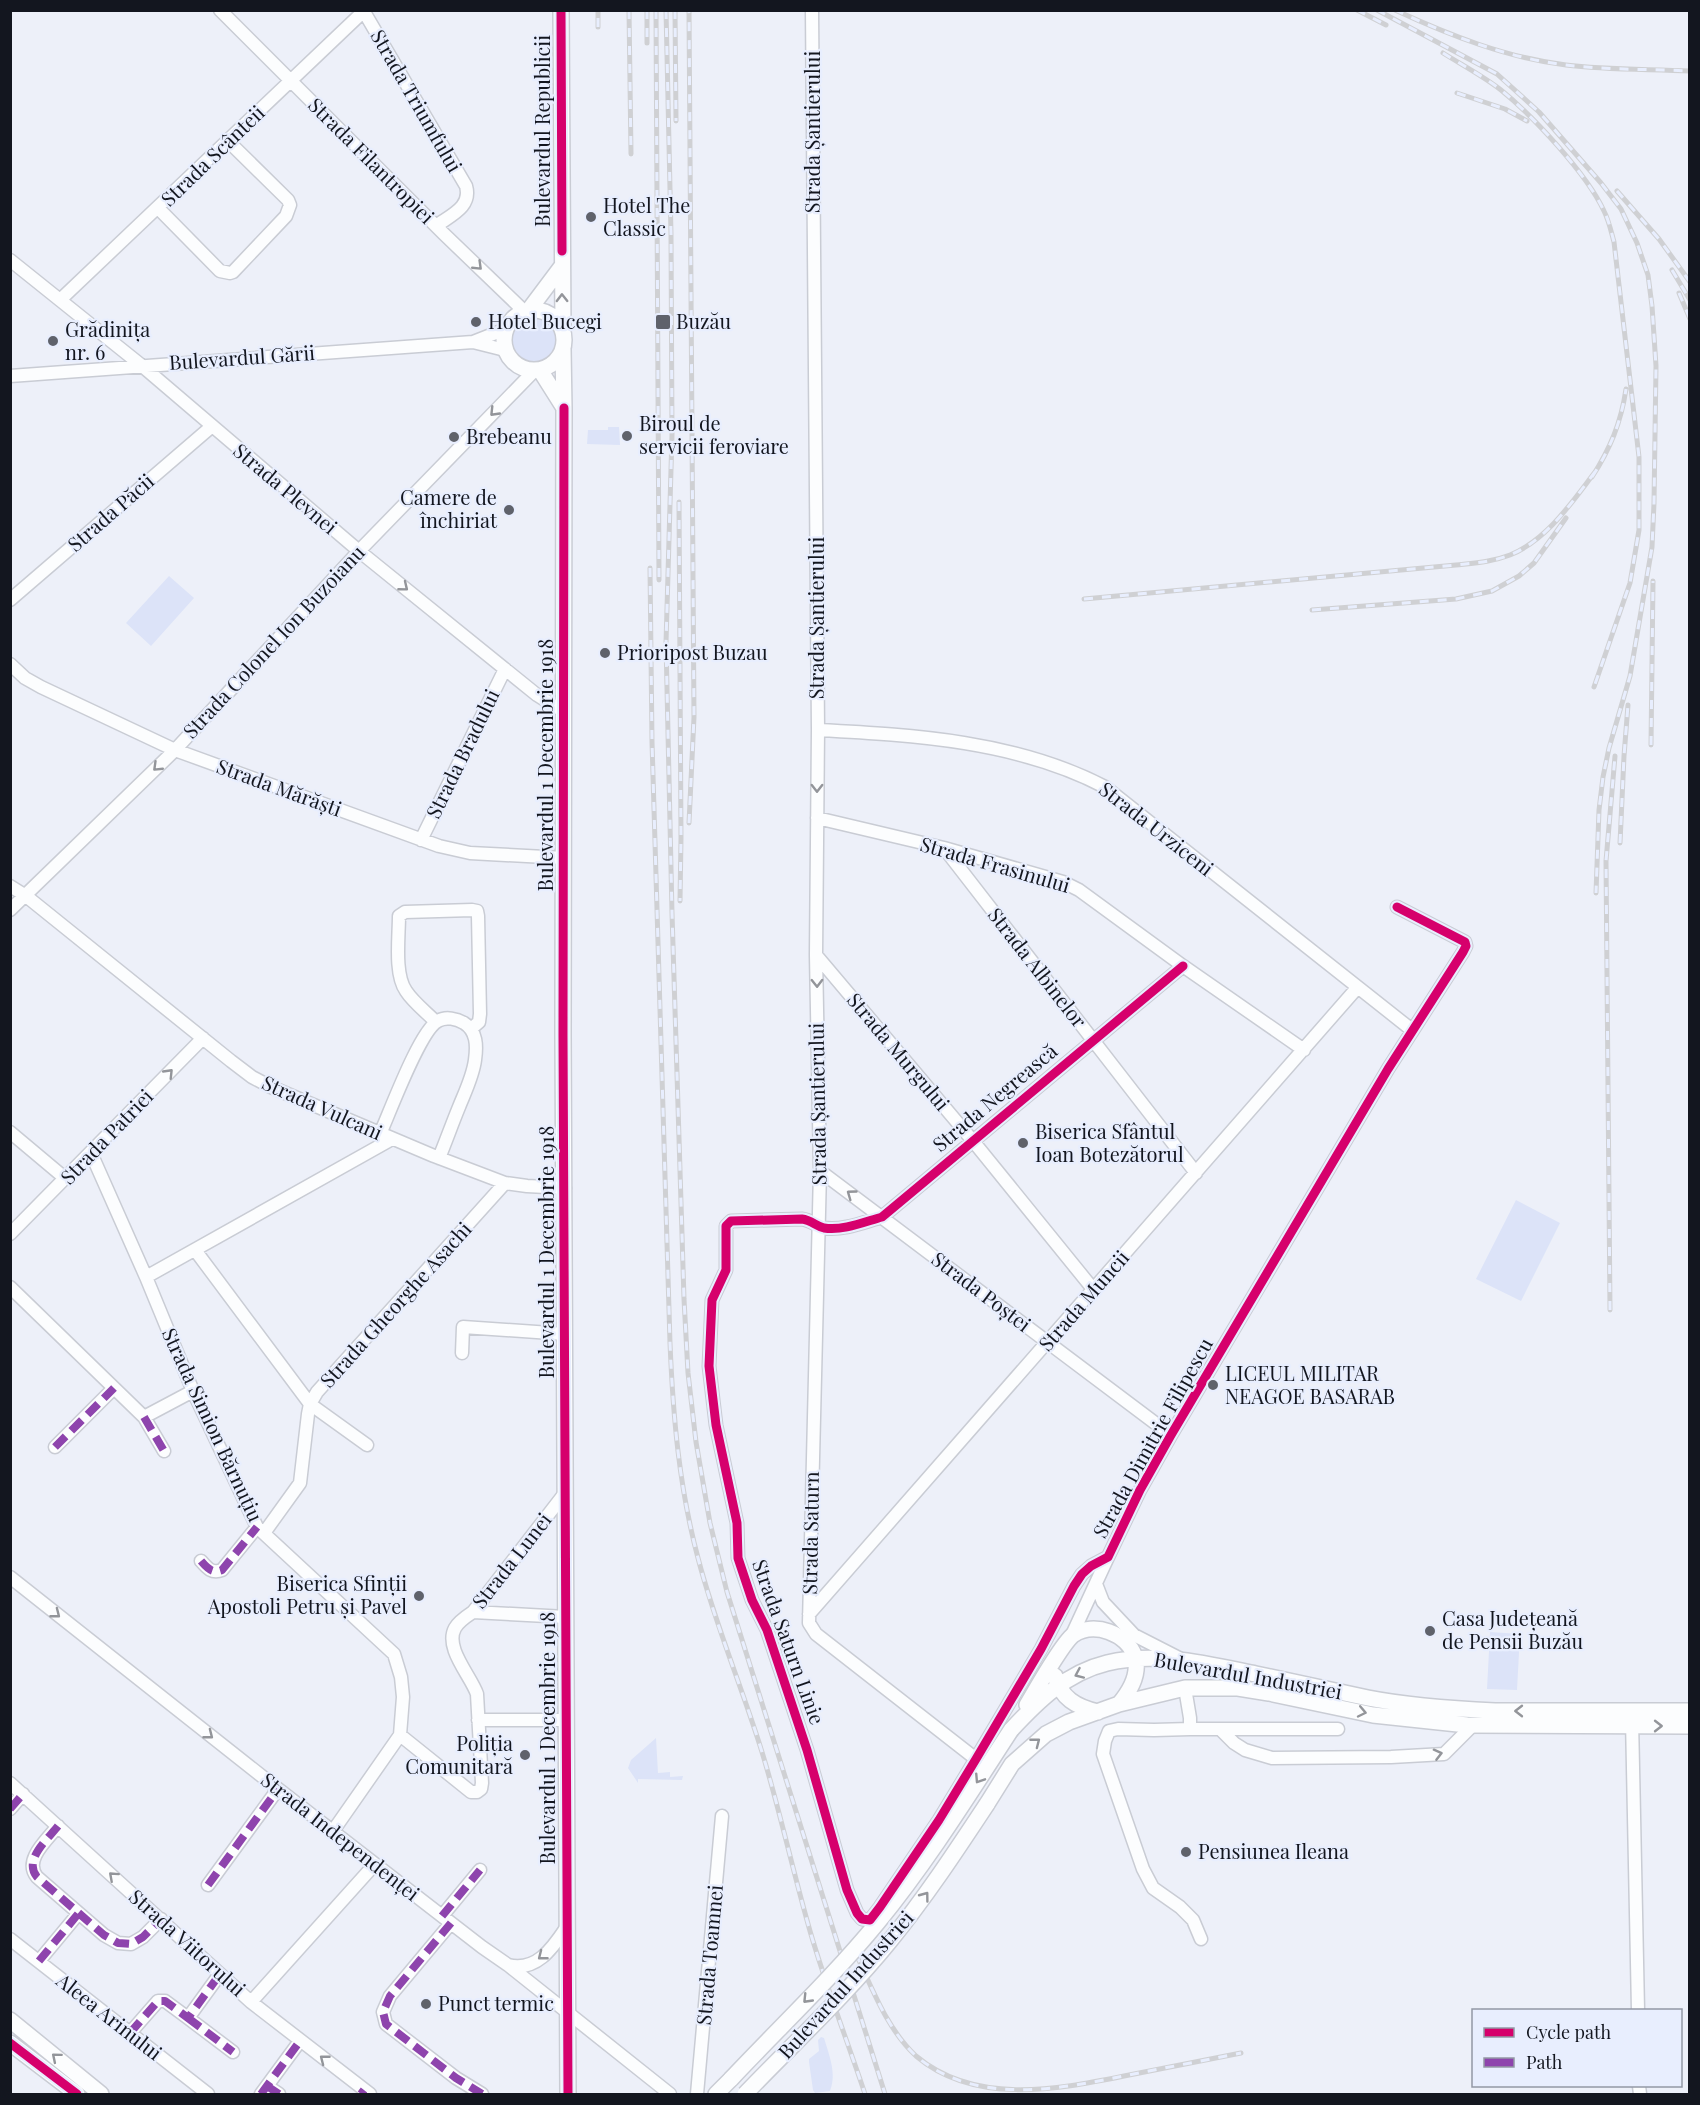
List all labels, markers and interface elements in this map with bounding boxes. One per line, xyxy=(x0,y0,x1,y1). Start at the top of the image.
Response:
street label: Strada Triumfului xyxy=(365,24,469,177)
street label: Bulevardul Republicii xyxy=(528,35,555,227)
street label: Strada Șantierului xyxy=(798,51,826,213)
street label: Strada Filantropiei xyxy=(303,91,441,229)
street label: Strada Scânteii xyxy=(154,98,270,211)
place label: Hotel The Classic xyxy=(603,191,690,241)
marker: Hotel The Classic xyxy=(584,210,598,224)
one-way arrow xyxy=(471,259,482,270)
one-way arrow xyxy=(556,294,568,303)
place label: Hotel Bucegi xyxy=(488,307,602,334)
place label: Buzău xyxy=(676,307,732,334)
marker: Buzău xyxy=(654,313,672,331)
place label: Grădinița nr. 6 xyxy=(65,315,150,365)
marker: Hotel Bucegi xyxy=(469,315,483,329)
marker: Grădinița nr. 6 xyxy=(46,334,60,348)
street label: Bulevardul Gării xyxy=(168,338,316,375)
one-way arrow xyxy=(490,406,501,416)
place label: Biroul de servicii feroviare xyxy=(639,409,789,459)
place label: Brebeanu xyxy=(466,422,552,449)
marker: Biroul de servicii feroviare xyxy=(620,429,634,443)
marker: Brebeanu xyxy=(447,430,461,444)
street label: Strada Plevnei xyxy=(228,436,344,539)
street label: Strada Păcii xyxy=(61,467,159,557)
place label: Camere de închiriat xyxy=(400,483,498,533)
marker: Camere de închiriat xyxy=(502,503,516,517)
street label: Strada Șantierului xyxy=(802,537,830,699)
street label: Strada Colonel Ion Buzoianu xyxy=(176,538,370,743)
one-way arrow xyxy=(397,580,408,591)
place label: Prioripost Buzau xyxy=(617,638,768,665)
street label: Bulevardul 1 Decembrie 1918 xyxy=(531,639,558,891)
marker: Prioripost Buzau xyxy=(598,646,612,660)
street label: Strada Bradului xyxy=(419,684,505,823)
street label: Strada Mărăști xyxy=(213,751,346,823)
one-way arrow xyxy=(153,759,164,770)
street label: Strada Urziceni xyxy=(1094,775,1220,881)
one-way arrow xyxy=(811,784,823,793)
street label: Strada Frasinului xyxy=(917,829,1074,898)
street label: Strada Albinelor xyxy=(983,902,1094,1033)
one-way arrow xyxy=(811,979,823,988)
street label: Strada Murgului xyxy=(842,986,957,1116)
street label: Strada Șantierului xyxy=(802,1022,832,1186)
street label: Strada Negrească xyxy=(926,1037,1062,1157)
street label: Strada Vulcani xyxy=(258,1068,387,1145)
one-way arrow xyxy=(162,1069,173,1079)
street label: Strada Patriei xyxy=(54,1082,158,1189)
place label: Biserica Sfântul Ioan Botezătorul xyxy=(1035,1117,1184,1167)
street label: Bulevardul 1 Decembrie 1918 xyxy=(532,1126,559,1378)
marker: Biserica Sfântul Ioan Botezătorul xyxy=(1016,1136,1030,1150)
one-way arrow xyxy=(846,1190,857,1201)
street label: Strada Gheorghe Asachi xyxy=(313,1215,477,1393)
street label: Strada Muncii xyxy=(1032,1244,1134,1356)
street label: Strada Poștei xyxy=(926,1245,1037,1338)
street label: Strada Simion Bărnuțiu xyxy=(156,1323,270,1526)
street label: Strada Dimitrie Filipescu xyxy=(1085,1332,1218,1542)
place label: LICEUL MILITAR NEAGOE BASARAB xyxy=(1225,1359,1395,1409)
marker: LICEUL MILITAR NEAGOE BASARAB xyxy=(1206,1378,1220,1392)
street label: Strada Saturn xyxy=(795,1471,824,1595)
street label: Strada Lunei xyxy=(465,1507,557,1613)
street label: Strada Saturn Linie xyxy=(747,1555,832,1728)
place label: Biserica Sfinții Apostoli Petru și Pavel xyxy=(207,1569,407,1620)
marker: Biserica Sfinții Apostoli Petru și Pavel xyxy=(412,1589,426,1603)
place label: Casa Județeană de Pensii Buzău xyxy=(1442,1604,1583,1654)
one-way arrow xyxy=(50,1606,61,1617)
street label: Bulevardul 1 Decembrie 1918 xyxy=(533,1612,560,1864)
marker: Casa Județeană de Pensii Buzău xyxy=(1423,1624,1437,1638)
street label: Bulevardul Industriei xyxy=(1152,1645,1345,1704)
one-way arrow xyxy=(1075,1666,1086,1678)
one-way arrow xyxy=(1357,1705,1367,1718)
one-way arrow xyxy=(1514,1705,1523,1717)
one-way arrow xyxy=(1653,1720,1662,1732)
one-way arrow xyxy=(202,1727,213,1738)
place label: Poliția Comunitară xyxy=(405,1729,513,1779)
one-way arrow xyxy=(1029,1739,1040,1750)
marker: Poliția Comunitară xyxy=(518,1748,532,1762)
one-way arrow xyxy=(1433,1748,1443,1761)
street label: Strada Independenței xyxy=(256,1765,426,1907)
one-way arrow xyxy=(975,1773,986,1784)
place label: Pensiunea Ileana xyxy=(1198,1837,1349,1864)
marker: Pensiunea Ileana xyxy=(1179,1845,1193,1859)
one-way arrow xyxy=(109,1872,120,1883)
street label: Strada Viitorului xyxy=(124,1882,252,2001)
street label: Strada Toamnei xyxy=(689,1883,728,2026)
one-way arrow xyxy=(917,1891,928,1902)
street label: Bulevardul Industriei xyxy=(771,1904,919,2064)
one-way arrow xyxy=(538,1949,549,1960)
street label: Aleea Arinului xyxy=(51,1966,168,2065)
place label: Punct termic xyxy=(438,1989,554,2016)
one-way arrow xyxy=(804,1991,815,2002)
marker: Punct termic xyxy=(419,1997,433,2011)
legend xyxy=(1472,2009,1682,2087)
text: Cycle path xyxy=(1526,2020,1611,2044)
text: Path xyxy=(1526,2050,1563,2074)
one-way arrow xyxy=(52,2053,63,2064)
one-way arrow xyxy=(319,2055,330,2066)

